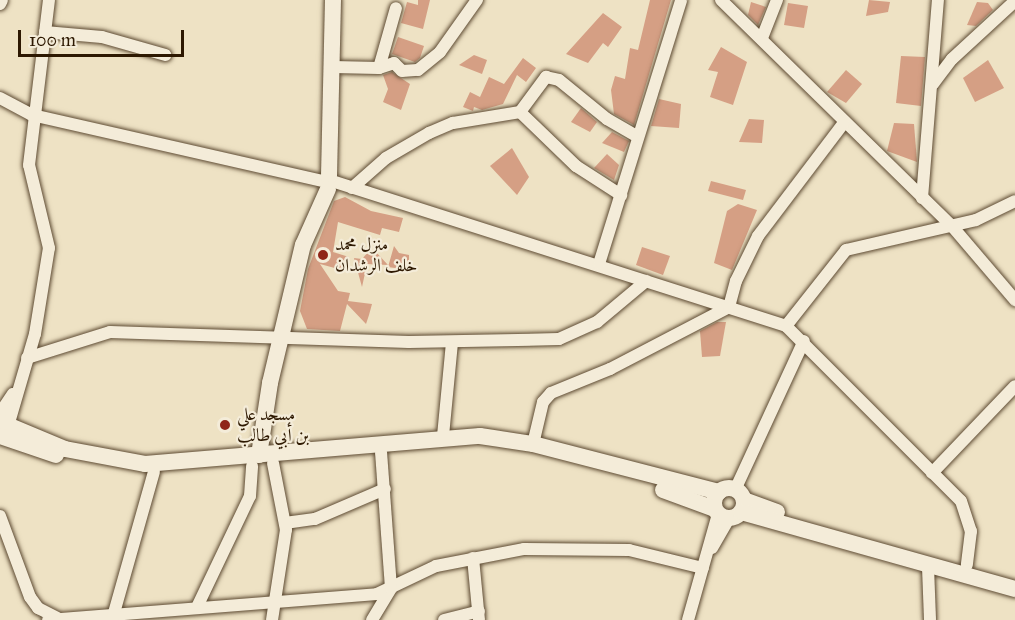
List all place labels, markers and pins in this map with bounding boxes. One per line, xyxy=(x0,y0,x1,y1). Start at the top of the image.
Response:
place label: منزل محمد خلف الرشدان xyxy=(335,234,417,276)
marker: منزل محمد خلف الرشدان xyxy=(316,248,330,262)
place label: مسجد علي بن أبي طالب xyxy=(237,404,309,446)
marker: مسجد علي بن أبي طالب xyxy=(218,418,232,432)

